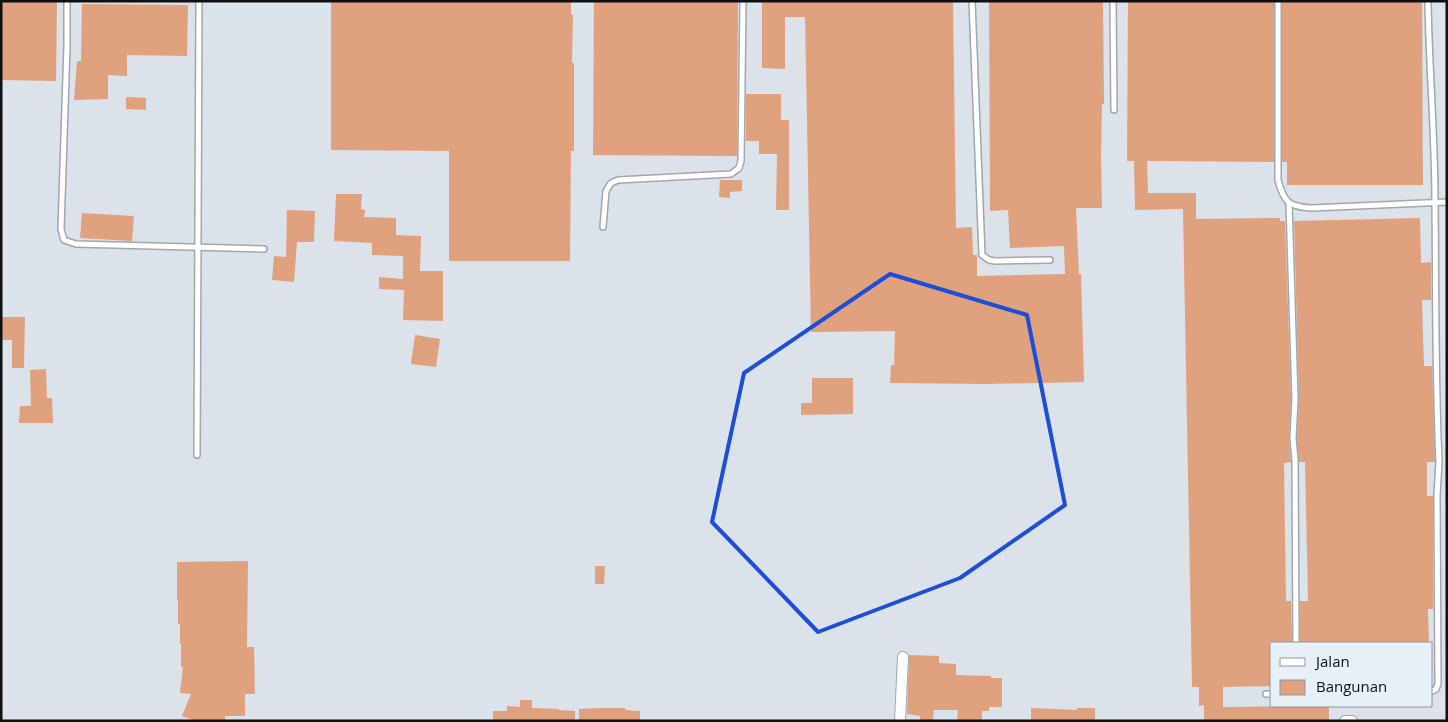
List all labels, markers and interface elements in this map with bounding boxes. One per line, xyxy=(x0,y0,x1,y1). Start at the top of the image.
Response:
legend xyxy=(1270,642,1433,707)
text: Jalan xyxy=(1314,651,1350,671)
text: Bangunan xyxy=(1316,676,1387,696)

